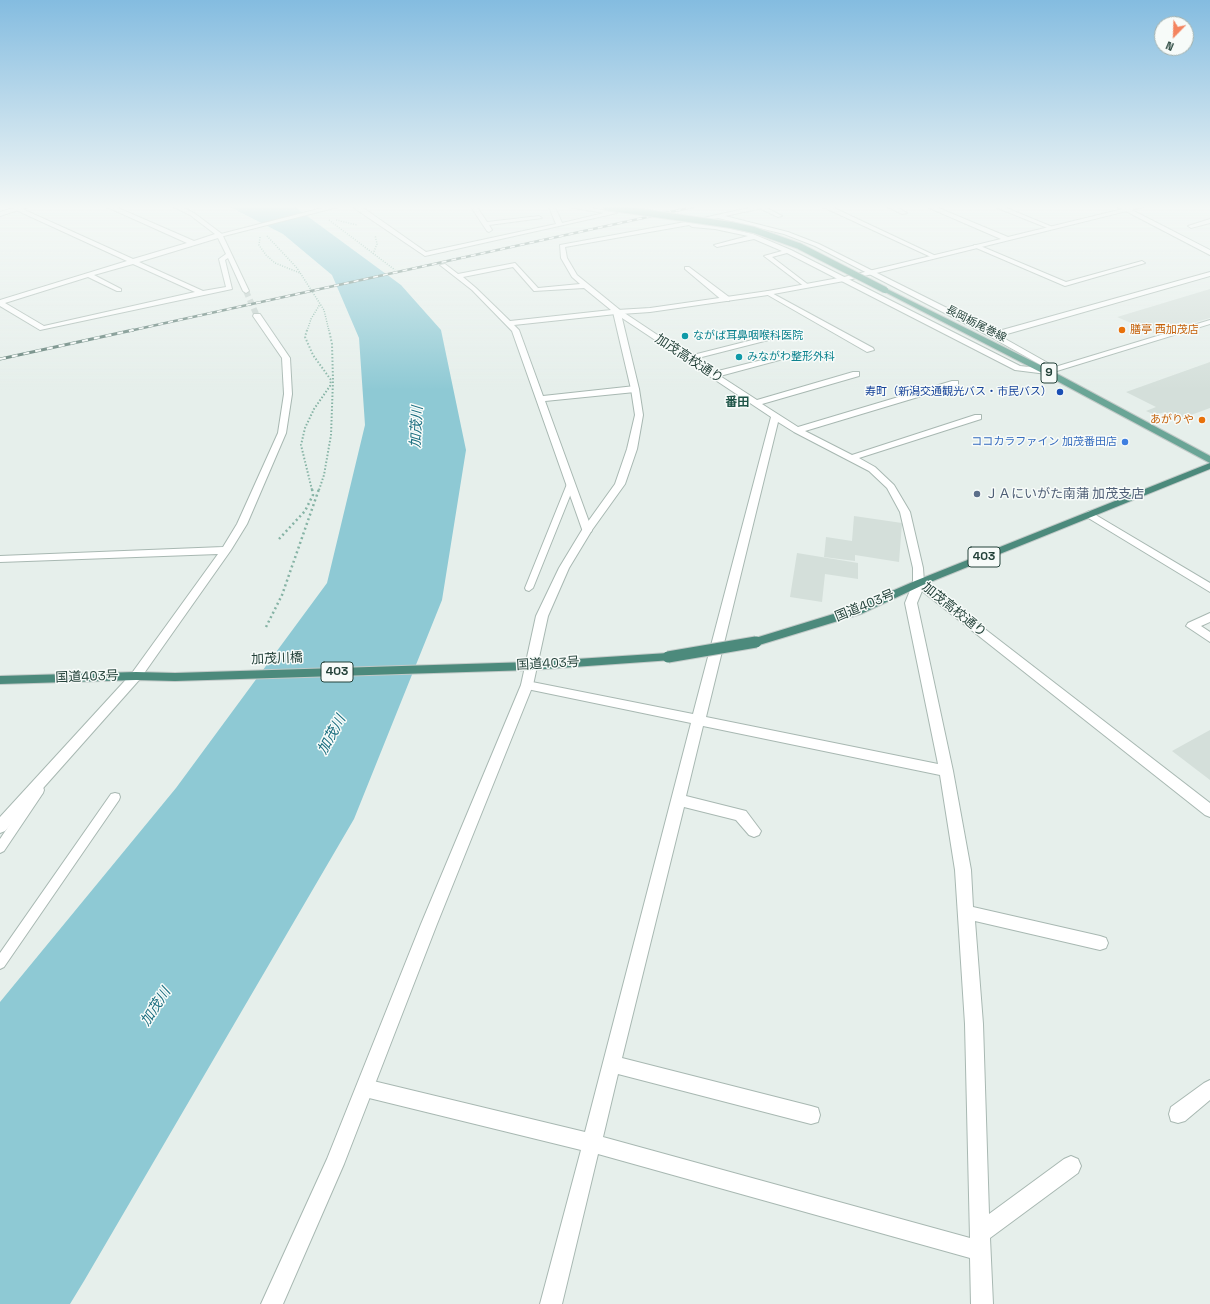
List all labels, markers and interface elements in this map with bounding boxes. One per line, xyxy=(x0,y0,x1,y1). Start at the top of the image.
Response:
north arrow xyxy=(1154,16,1194,56)
text: N xyxy=(1164,38,1176,54)
street label: 長岡栃尾巻線 xyxy=(944,303,1008,345)
place label: 膳亭 西加茂店 xyxy=(1130,323,1199,337)
marker: 膳亭 西加茂店 xyxy=(1117,325,1127,335)
place label: ながば耳鼻咽喉科医院 xyxy=(693,329,803,343)
street label: 加茂高校通り xyxy=(652,331,726,387)
marker: ながば耳鼻咽喉科医院 xyxy=(680,331,690,341)
place label: みながわ整形外科 xyxy=(747,350,835,364)
marker: みながわ整形外科 xyxy=(734,352,744,362)
road number: 9 xyxy=(1041,363,1057,383)
place label: 寿町（新潟交通観光バス・市民バス） xyxy=(865,385,1052,399)
marker: 寿町（新潟交通観光バス・市民バス） xyxy=(1055,387,1065,397)
district label: 番田 xyxy=(725,396,749,410)
water label: 加茂川 xyxy=(408,406,426,448)
place label: あがりや xyxy=(1150,413,1194,427)
marker: あがりや xyxy=(1197,415,1207,425)
place label: ココカラファイン 加茂番田店 xyxy=(971,435,1117,449)
marker: ココカラファイン 加茂番田店 xyxy=(1120,437,1130,447)
place label: ＪＡにいがた南蒲 加茂支店 xyxy=(985,486,1144,502)
marker: ＪＡにいがた南蒲 加茂支店 xyxy=(972,489,982,499)
road number: 403 xyxy=(968,547,1000,567)
street label: 加茂高校通り xyxy=(919,579,989,641)
street label: 国道403号 xyxy=(833,587,897,625)
street label: 加茂川橋 xyxy=(251,650,303,668)
street label: 国道403号 xyxy=(516,655,580,673)
road number: 403 xyxy=(321,662,353,682)
street label: 国道403号 xyxy=(55,668,119,686)
water label: 加茂川 xyxy=(314,713,350,757)
water label: 加茂川 xyxy=(138,985,174,1029)

